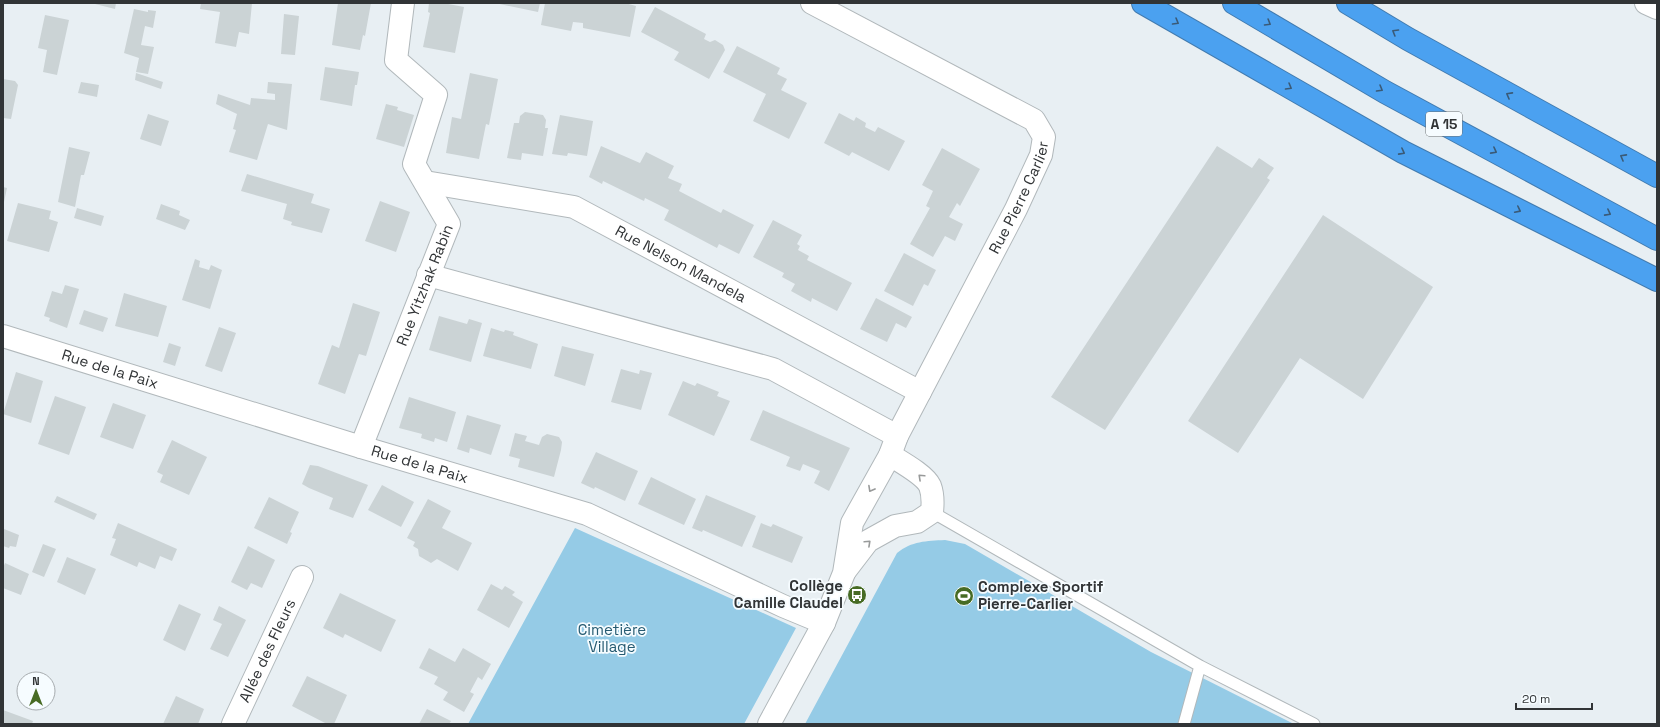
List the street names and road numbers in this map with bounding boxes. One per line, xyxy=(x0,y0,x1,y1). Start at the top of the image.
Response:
road number: A 15 xyxy=(1426,112,1462,136)
street label: Rue Pierre Carlier xyxy=(984,139,1052,257)
street label: Rue Yitzhak Rabin xyxy=(392,221,457,349)
street label: Rue Nelson Mandela xyxy=(612,221,750,307)
street label: Rue de la Paix xyxy=(60,345,161,393)
street label: Rue de la Paix xyxy=(369,441,471,487)
street label: Allée des Fleurs xyxy=(235,596,299,705)

